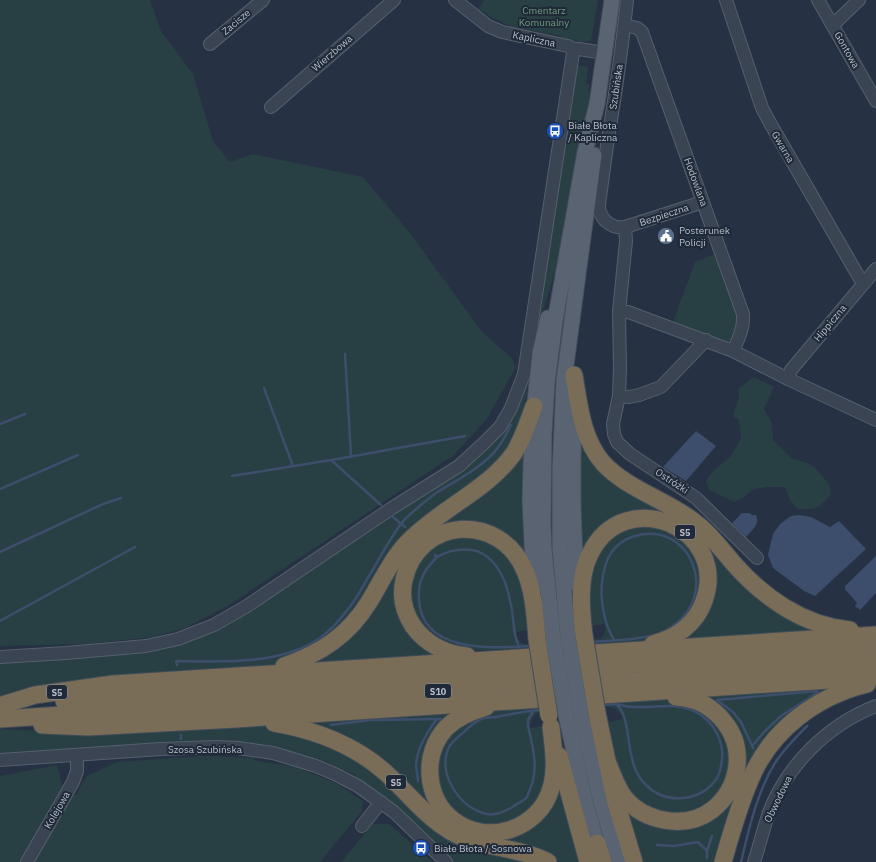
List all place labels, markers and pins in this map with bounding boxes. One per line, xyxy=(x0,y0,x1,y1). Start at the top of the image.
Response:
place label: Białe Błota / Kapliczna xyxy=(568,119,618,144)
bus stop icon: Białe Błota / Kapliczna xyxy=(545,121,565,141)
place label: Posterunek Policji xyxy=(679,224,731,249)
public building icon: Posterunek Policji xyxy=(656,226,676,246)
bus stop icon: Białe Błota / Sosnowa xyxy=(411,838,431,858)
place label: Białe Błota / Sosnowa xyxy=(434,842,532,855)

